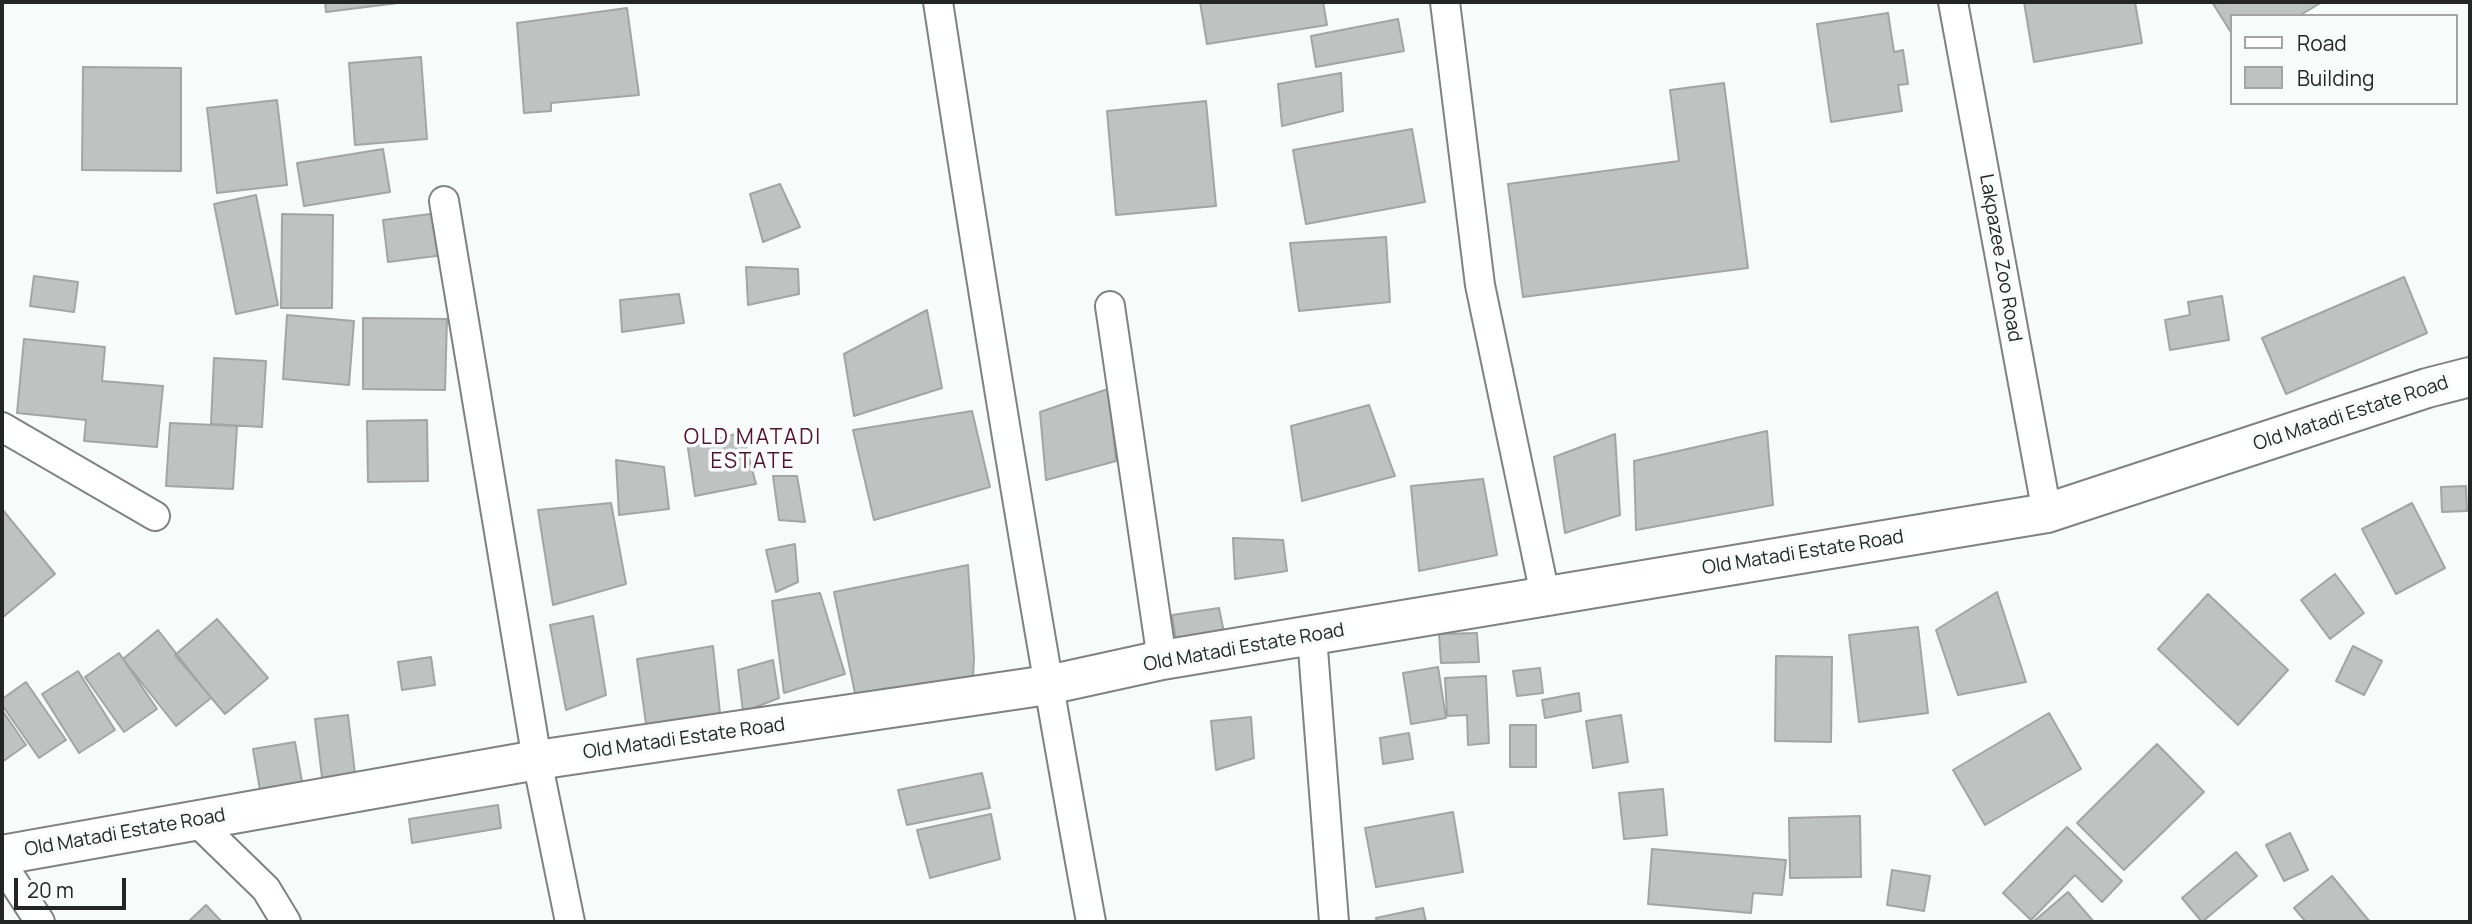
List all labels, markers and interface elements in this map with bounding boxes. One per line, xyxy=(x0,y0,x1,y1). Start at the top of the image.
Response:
legend xyxy=(2230,14,2458,105)
text: Road xyxy=(2297,29,2347,57)
text: Building xyxy=(2297,64,2374,92)
street label: Lakpazee Zoo Road xyxy=(1974,172,2026,344)
street label: Old Matadi Estate Road xyxy=(2251,372,2451,456)
district label: OLD MATADI ESTATE xyxy=(685,425,821,475)
street label: Old Matadi Estate Road xyxy=(1701,526,1905,580)
street label: Old Matadi Estate Road xyxy=(1142,619,1346,677)
street label: Old Matadi Estate Road xyxy=(582,714,786,764)
street label: Old Matadi Estate Road xyxy=(23,804,227,862)
scale bar xyxy=(18,864,130,908)
text: 20 m xyxy=(27,876,74,904)

